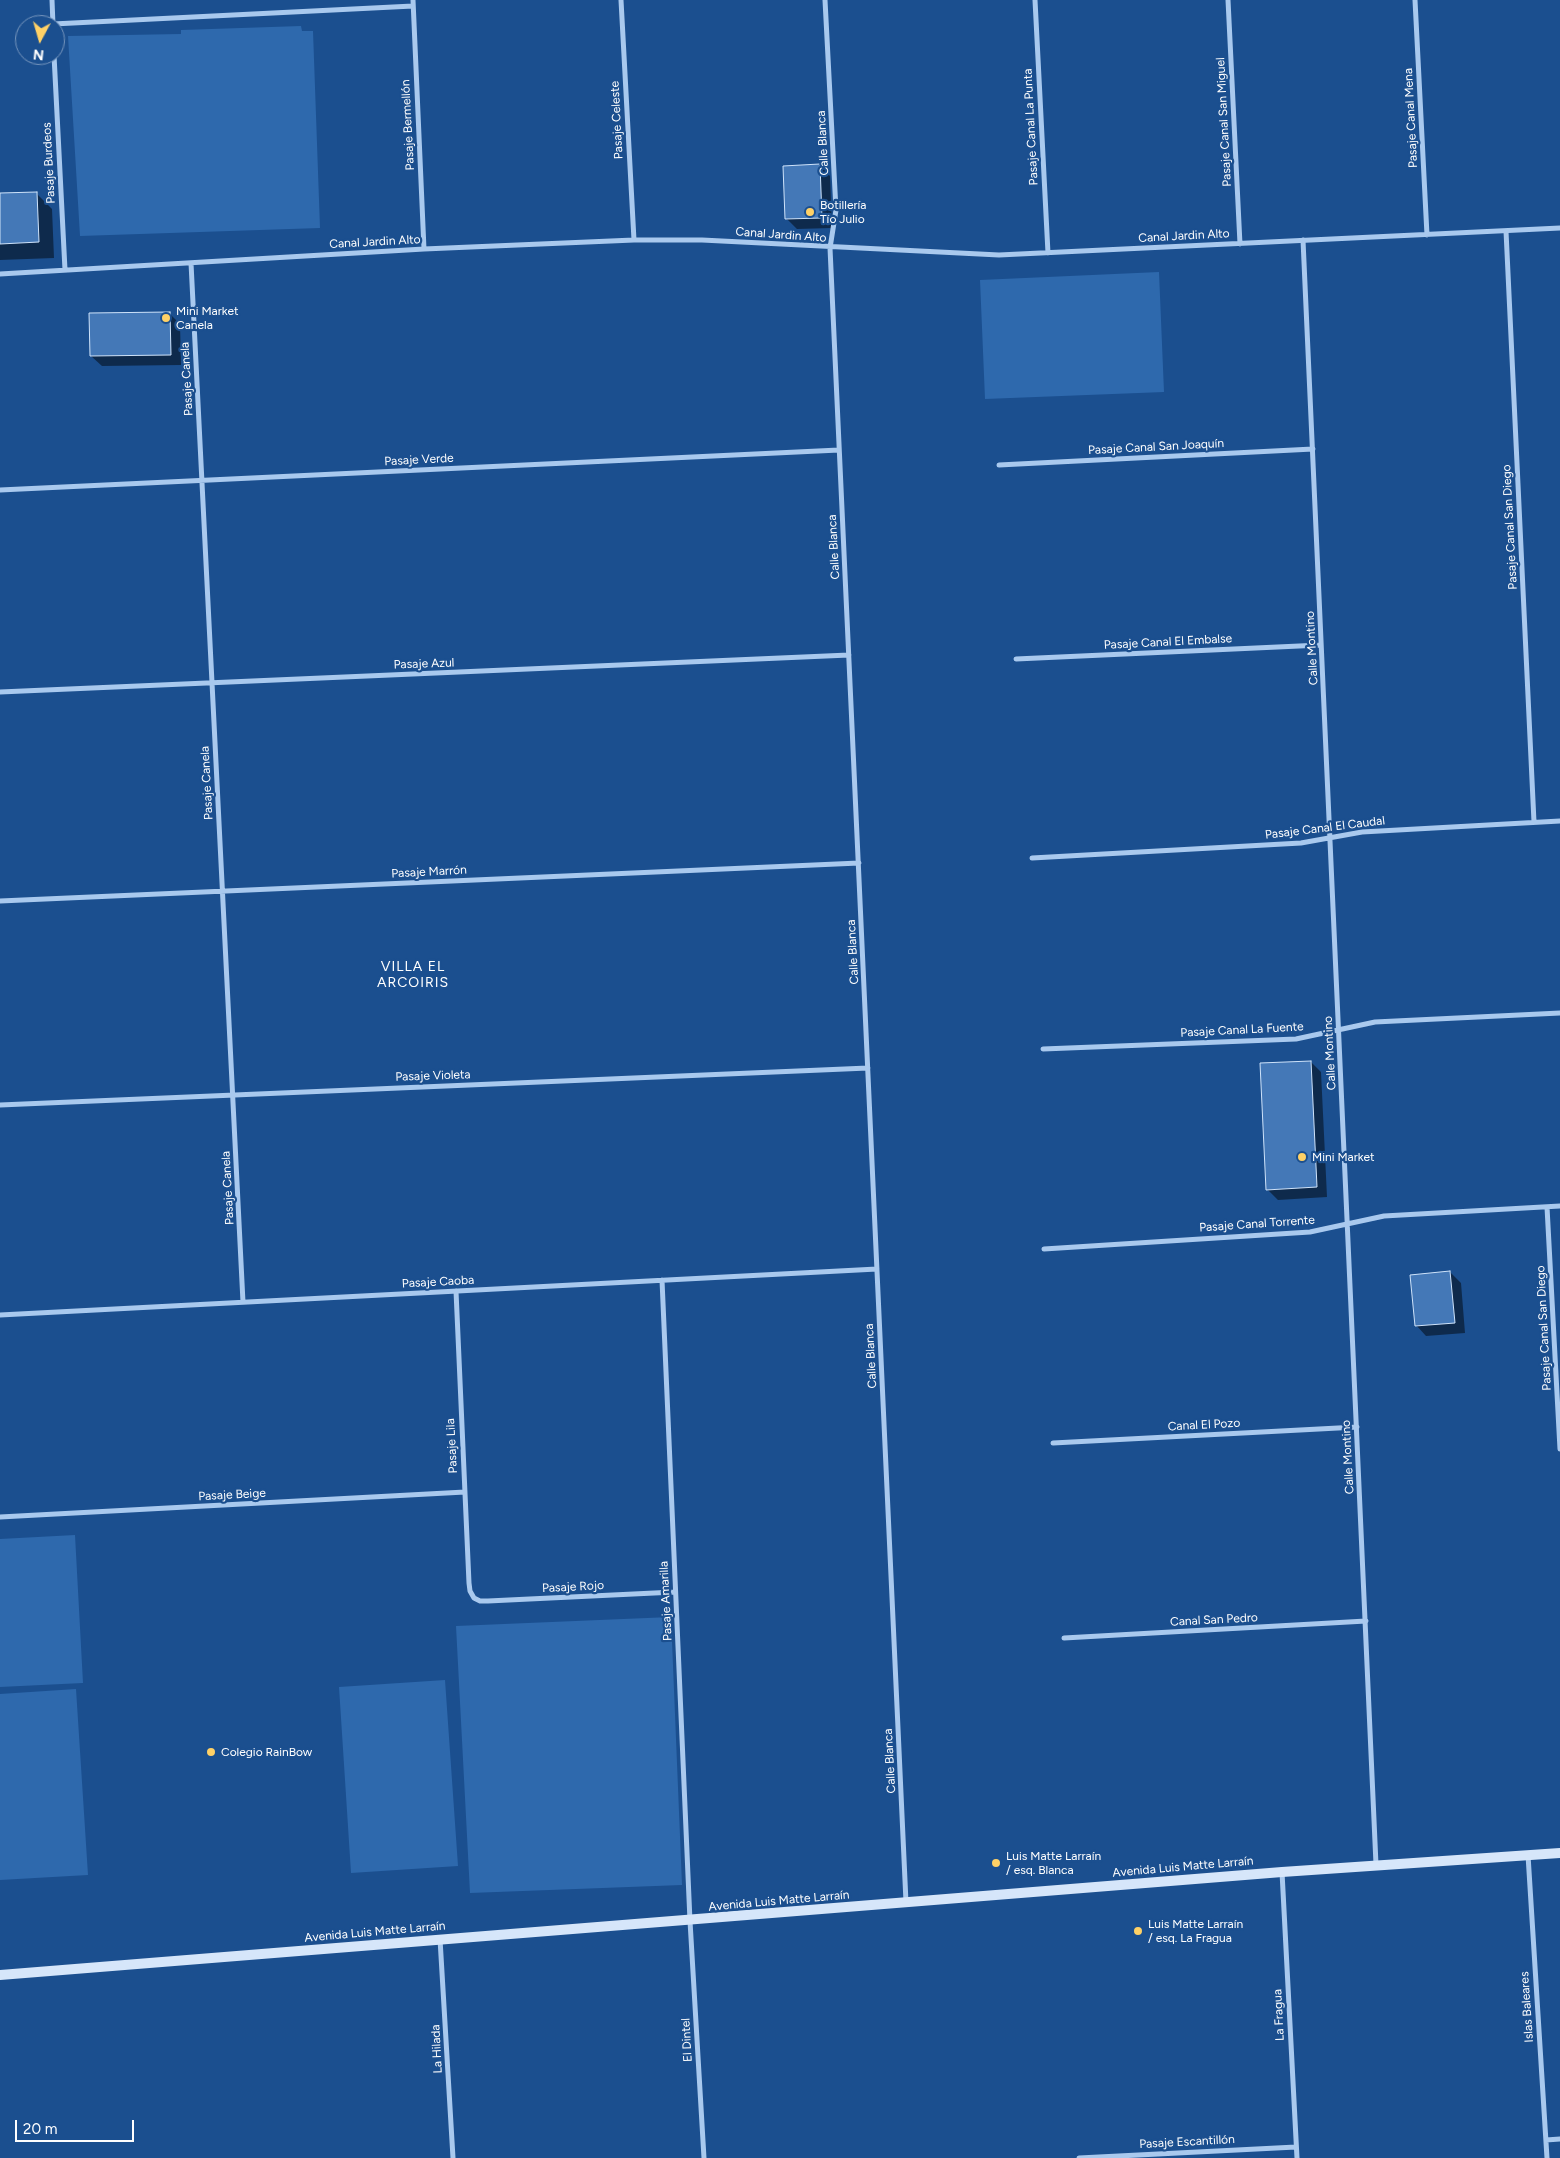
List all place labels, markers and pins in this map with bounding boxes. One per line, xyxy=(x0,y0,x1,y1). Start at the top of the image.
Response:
place label: Botillería Tío Julio xyxy=(820,198,866,226)
marker: Botillería Tío Julio xyxy=(804,206,816,218)
place label: Mini Market Canela xyxy=(176,304,238,332)
marker: Mini Market Canela xyxy=(160,312,172,324)
place label: Mini Market xyxy=(1312,1150,1374,1164)
marker: Mini Market xyxy=(1296,1151,1308,1163)
place label: Colegio RainBow xyxy=(221,1745,312,1759)
marker: Colegio RainBow xyxy=(205,1746,217,1758)
place label: Luis Matte Larraín / esq. Blanca xyxy=(1006,1849,1101,1877)
marker: Luis Matte Larraín / esq. Blanca xyxy=(990,1857,1002,1869)
place label: Luis Matte Larraín / esq. La Fragua xyxy=(1148,1917,1243,1945)
marker: Luis Matte Larraín / esq. La Fragua xyxy=(1132,1925,1144,1937)

